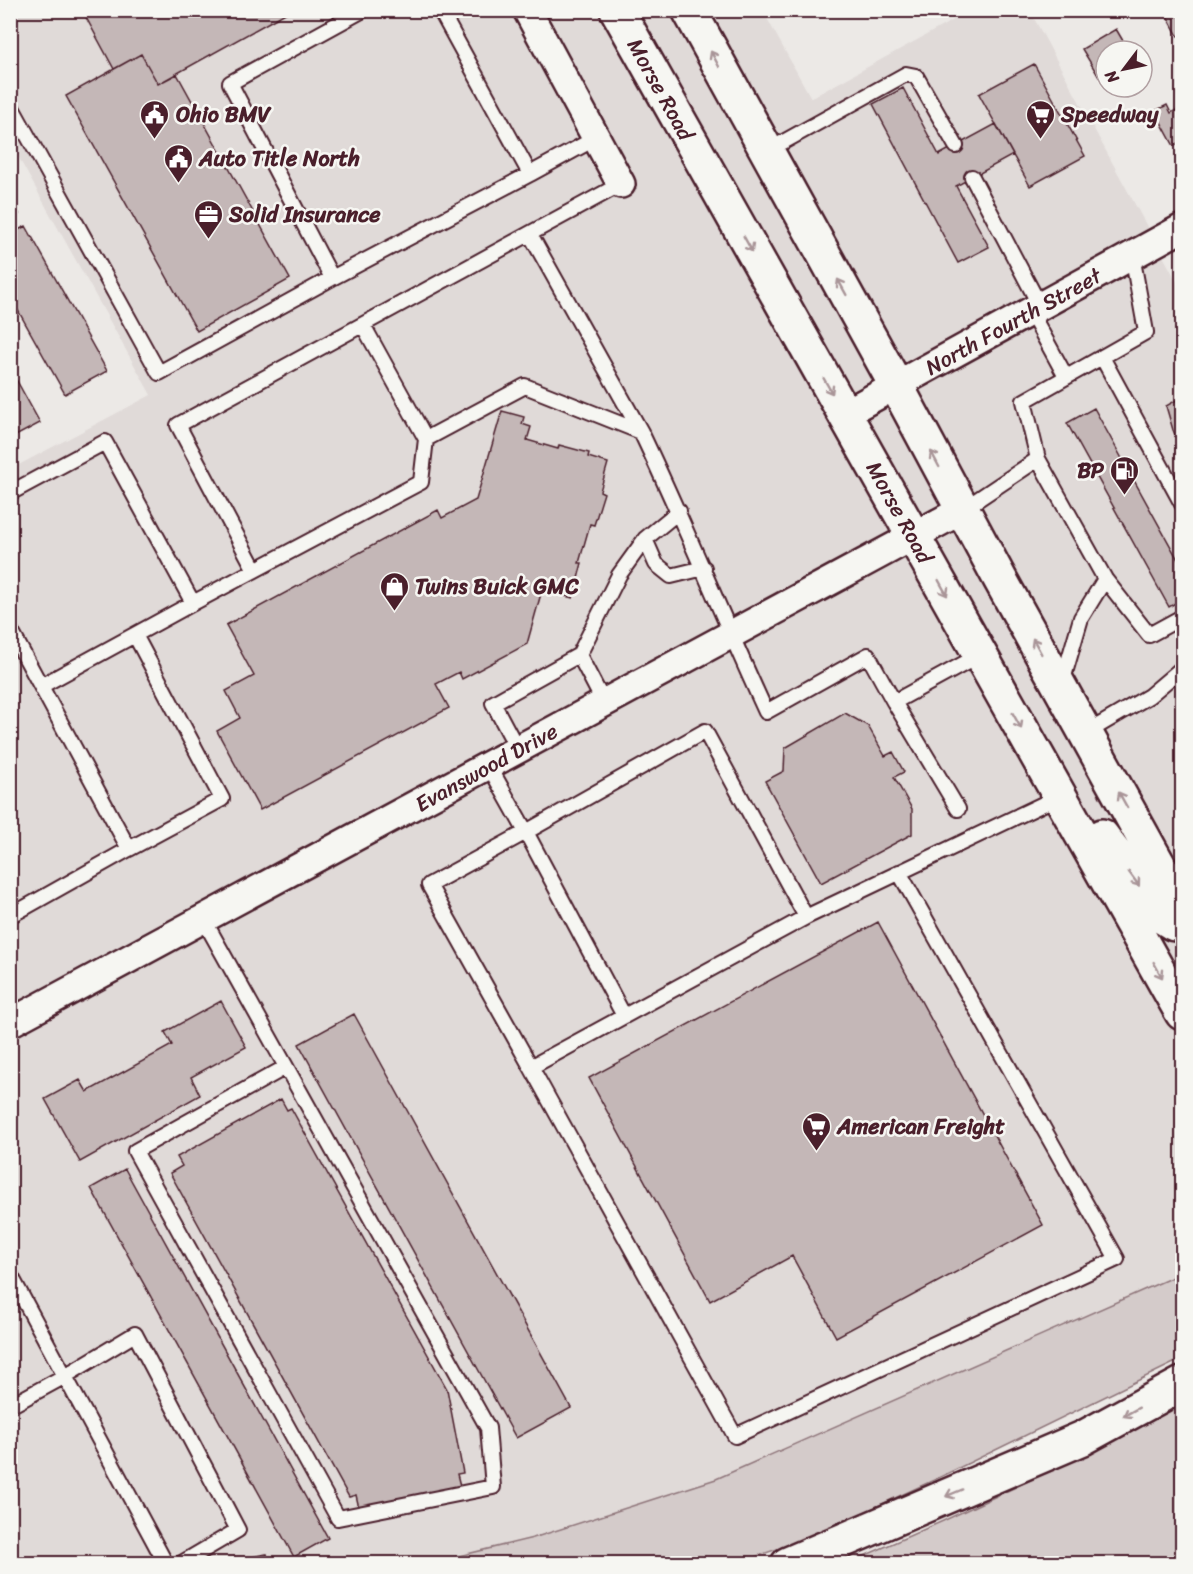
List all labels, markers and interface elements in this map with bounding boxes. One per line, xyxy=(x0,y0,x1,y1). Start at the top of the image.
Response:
street label: Morse Road xyxy=(616,31,705,149)
north arrow xyxy=(1094,39,1154,99)
one-way arrow xyxy=(709,50,720,68)
text: N xyxy=(1096,64,1127,90)
place label: Ohio BMV xyxy=(176,95,272,134)
place label: Speedway xyxy=(1060,95,1159,134)
public building icon: Ohio BMV xyxy=(139,98,171,140)
supermarket icon: Speedway xyxy=(1024,98,1056,140)
place label: Auto Title North xyxy=(198,139,360,178)
public building icon: Auto Title North xyxy=(162,142,194,184)
place label: Solid Insurance xyxy=(228,195,381,234)
office icon: Solid Insurance xyxy=(192,198,224,240)
one-way arrow xyxy=(743,234,754,252)
street label: North Fourth Street xyxy=(918,256,1110,386)
one-way arrow xyxy=(835,279,847,296)
one-way arrow xyxy=(823,376,834,394)
one-way arrow xyxy=(929,450,940,468)
place label: BP xyxy=(1077,451,1105,490)
street label: Morse Road xyxy=(855,454,944,572)
fuel station icon: BP xyxy=(1109,454,1141,496)
place label: Twins Buick GMC xyxy=(415,567,579,606)
shop icon: Twins Buick GMC xyxy=(378,570,410,612)
one-way arrow xyxy=(937,579,949,596)
one-way arrow xyxy=(1030,637,1042,654)
street label: Evanswood Drive xyxy=(407,712,565,823)
one-way arrow xyxy=(1012,712,1024,729)
one-way arrow xyxy=(1117,792,1128,810)
one-way arrow xyxy=(1128,870,1140,886)
one-way arrow xyxy=(1152,961,1164,978)
place label: American Freight xyxy=(836,1107,1005,1146)
supermarket icon: American Freight xyxy=(800,1110,832,1152)
one-way arrow xyxy=(1123,1406,1140,1418)
one-way arrow xyxy=(945,1488,964,1499)

